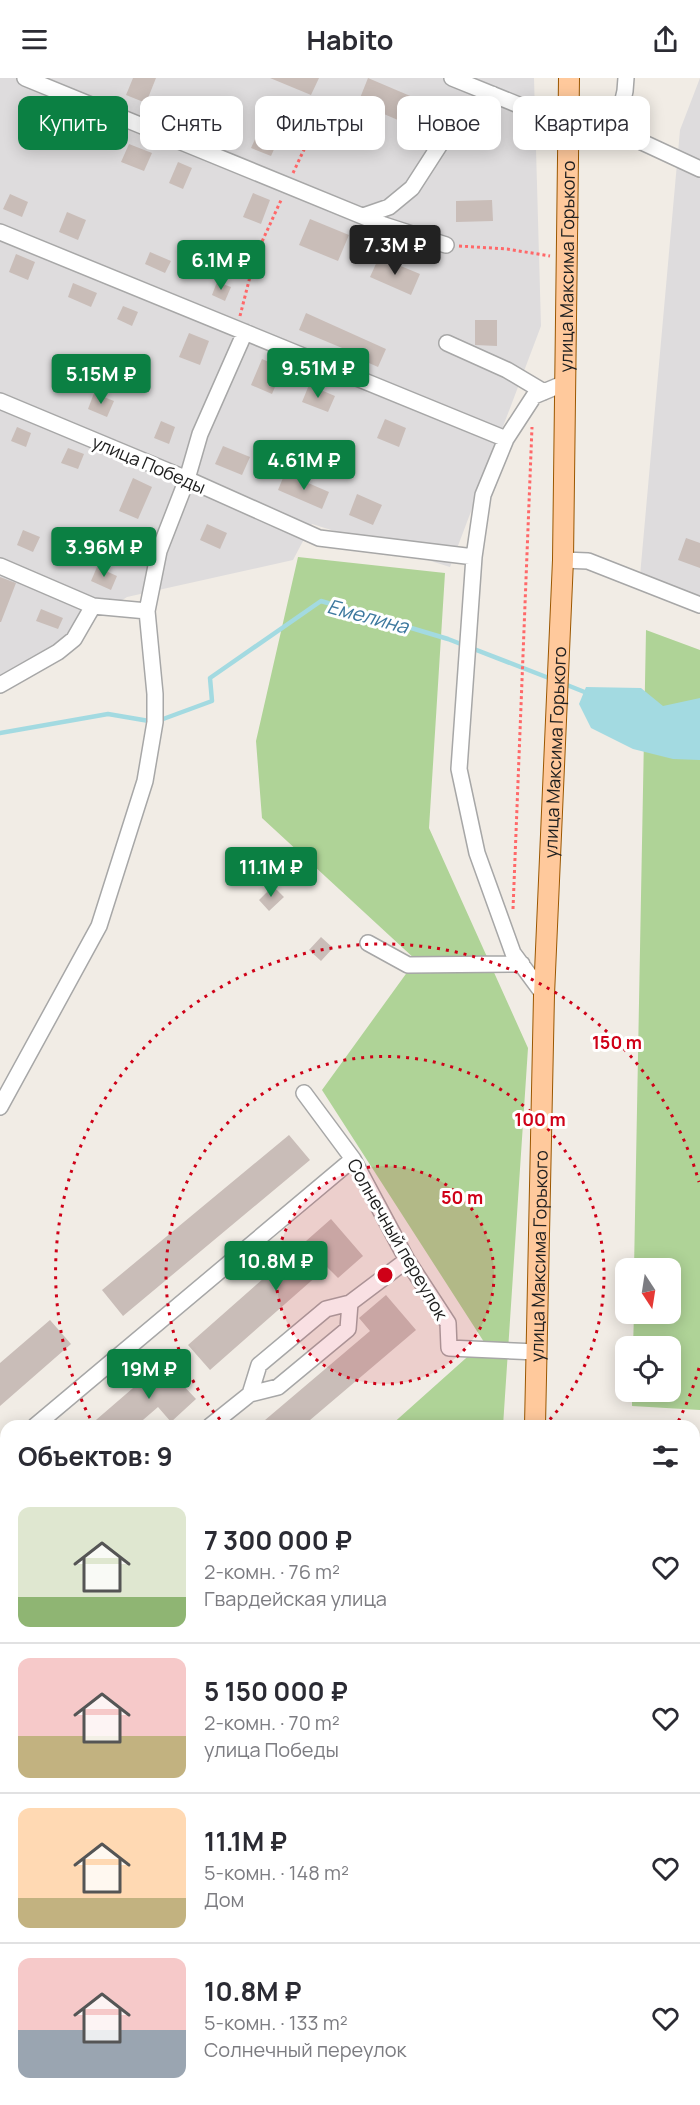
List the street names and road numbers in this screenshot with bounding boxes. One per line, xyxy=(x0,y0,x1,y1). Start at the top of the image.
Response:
street label: улица Максима Горького xyxy=(553,160,580,373)
street label: улица Победы xyxy=(88,429,210,499)
street label: улица Максима Горького xyxy=(538,646,571,859)
street label: улица Максима Горького xyxy=(524,1150,553,1362)
street label: Солнечный переулок xyxy=(342,1154,454,1325)

